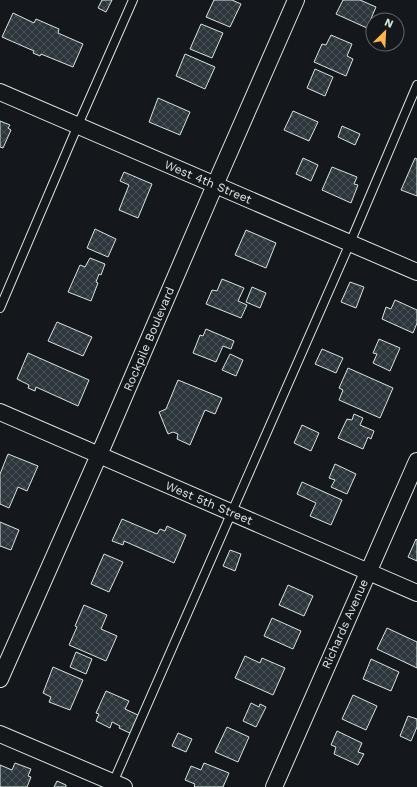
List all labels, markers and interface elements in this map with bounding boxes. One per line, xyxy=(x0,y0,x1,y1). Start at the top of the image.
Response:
north arrow xyxy=(365,12,405,52)
text: N xyxy=(382,16,395,31)
street label: West 4th Street xyxy=(162,157,254,207)
street label: Rockpile Boulevard xyxy=(121,285,177,393)
street label: West 5th Street xyxy=(163,478,255,528)
street label: Richards Avenue xyxy=(319,577,371,671)

